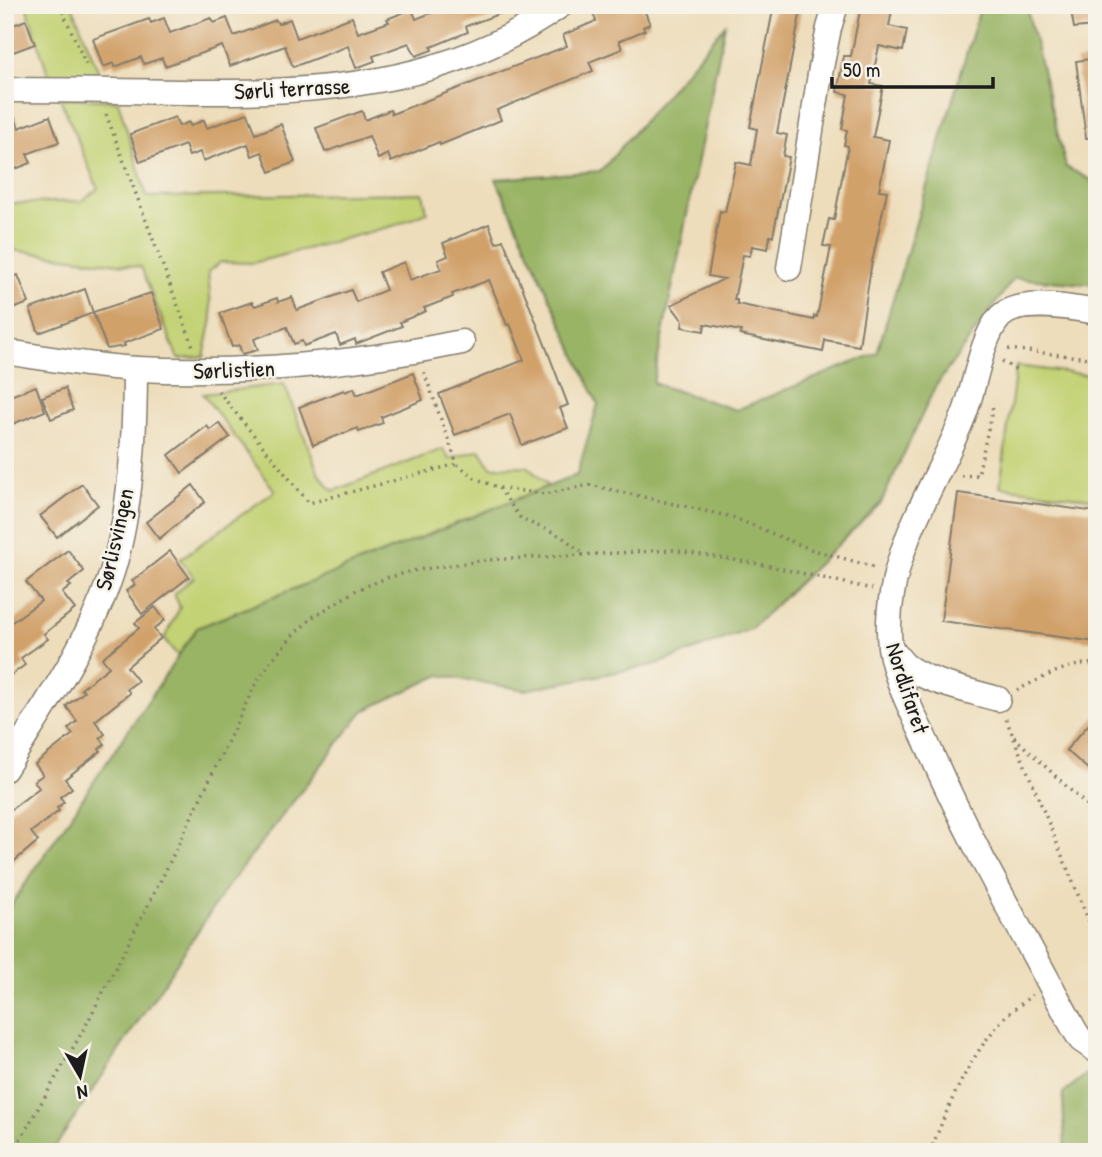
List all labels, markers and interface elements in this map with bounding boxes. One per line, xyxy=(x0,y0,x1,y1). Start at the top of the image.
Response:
scale bar xyxy=(832,46,993,90)
text: 50 m xyxy=(843,55,880,84)
street label: Sørli terrasse xyxy=(233,69,351,107)
street label: Sørlistien xyxy=(193,352,275,386)
street label: Sørlisvingen xyxy=(87,485,141,593)
street label: Nordlifaret xyxy=(879,639,938,738)
north arrow xyxy=(46,1042,116,1112)
text: N xyxy=(76,1079,90,1106)

